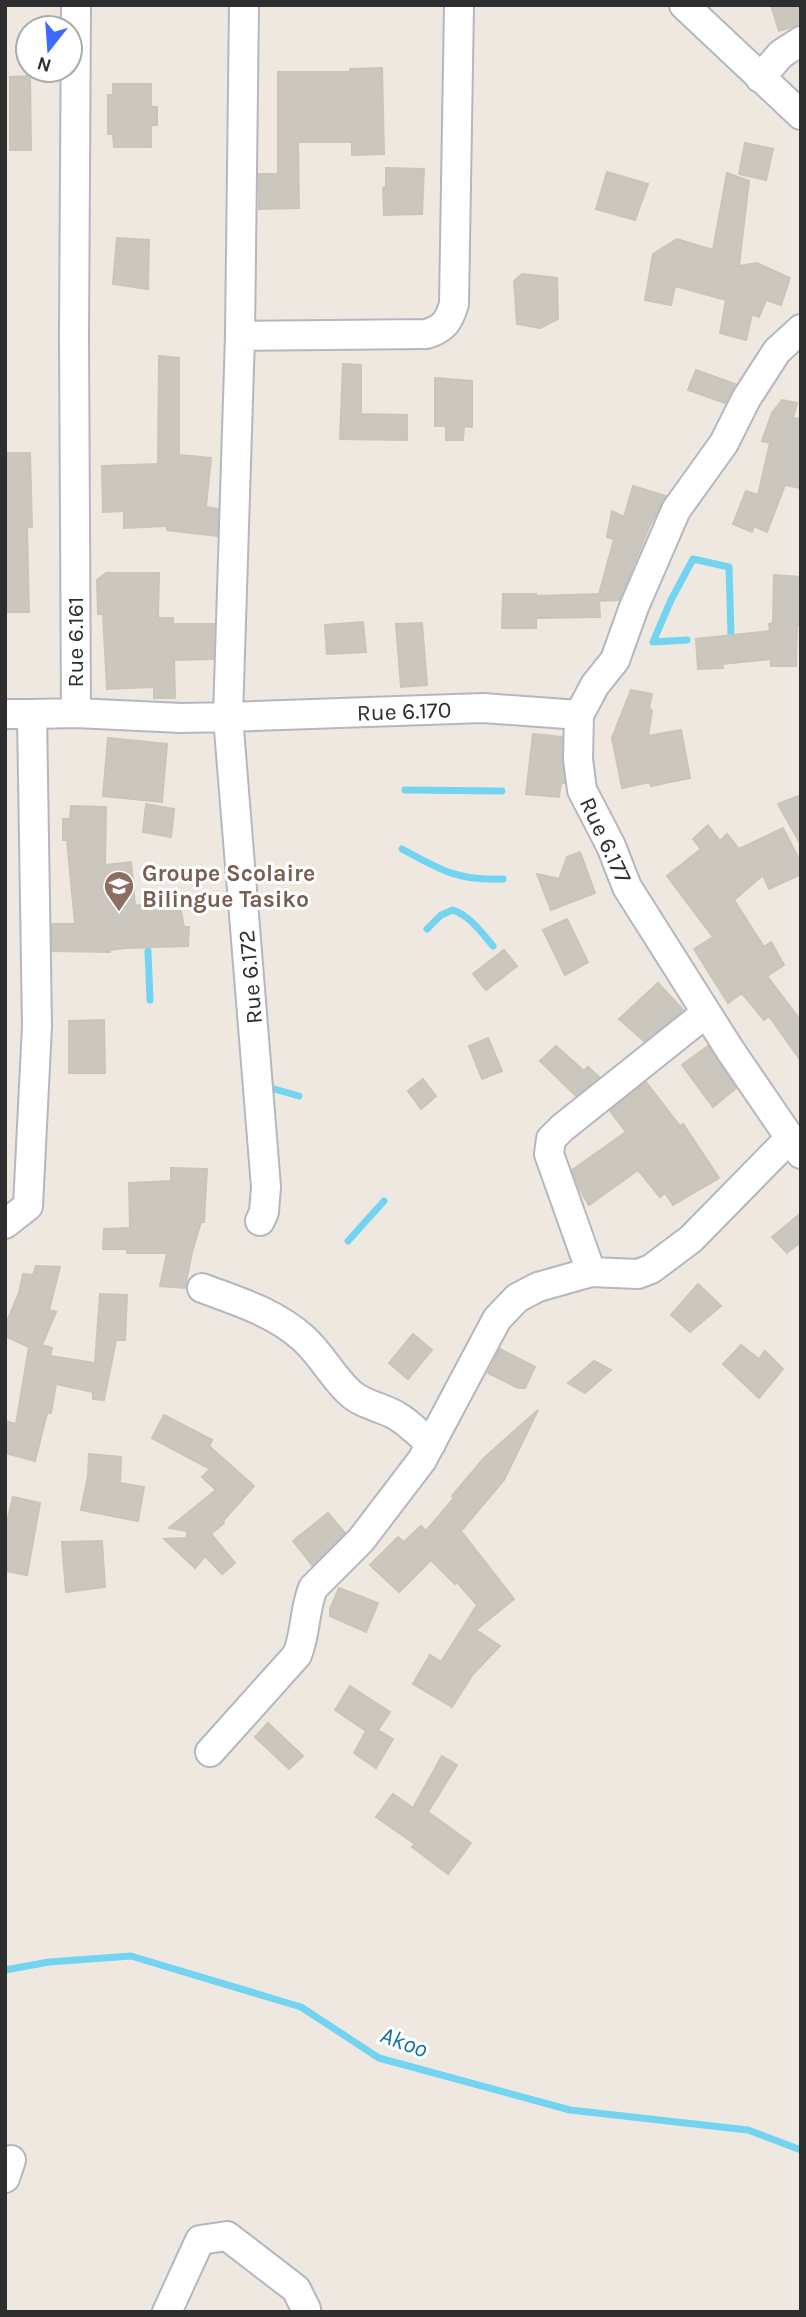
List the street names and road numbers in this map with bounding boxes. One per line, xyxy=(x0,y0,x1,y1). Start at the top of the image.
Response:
street label: Rue 6.161 xyxy=(62,597,89,687)
street label: Rue 6.170 xyxy=(356,696,452,727)
street label: Rue 6.177 xyxy=(574,793,637,888)
street label: Rue 6.172 xyxy=(233,929,268,1025)

